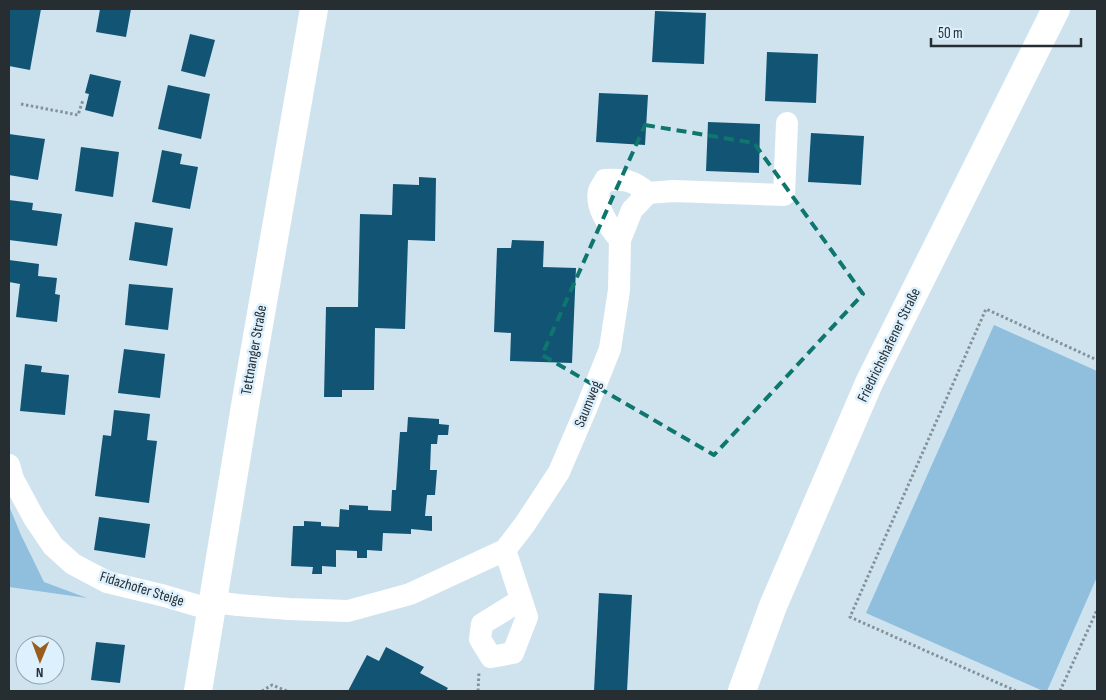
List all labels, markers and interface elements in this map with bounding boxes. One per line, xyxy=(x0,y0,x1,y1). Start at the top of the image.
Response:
scale bar xyxy=(931,15,1081,47)
text: 50 m xyxy=(938,24,963,43)
street label: Friedrichshafener Straße xyxy=(853,285,925,405)
street label: Tettnanger Straße xyxy=(237,304,271,396)
street label: Saumweg xyxy=(570,378,606,430)
street label: Fidazhofer Steige xyxy=(98,567,186,611)
north arrow xyxy=(15,635,65,685)
text: N xyxy=(36,664,44,681)

